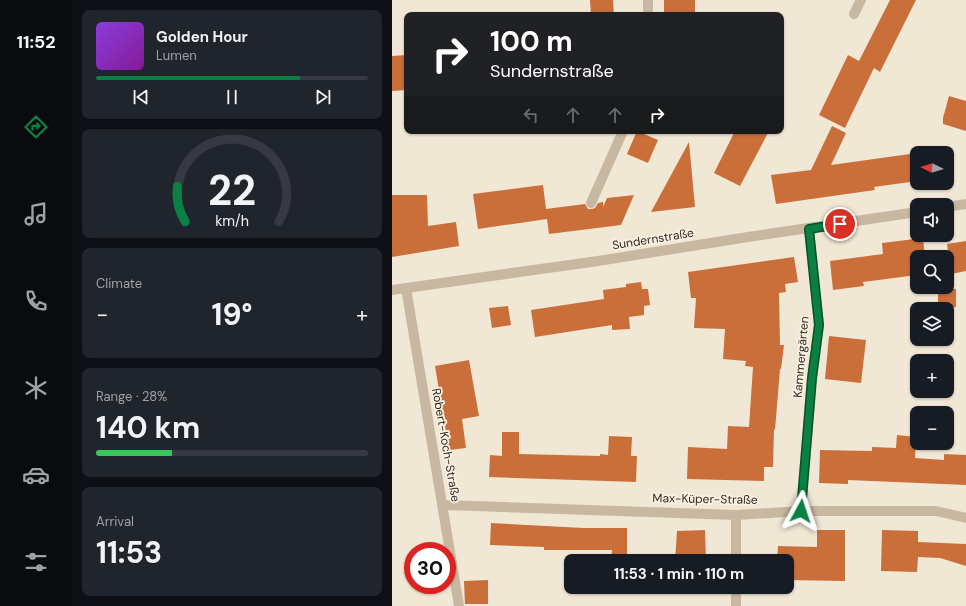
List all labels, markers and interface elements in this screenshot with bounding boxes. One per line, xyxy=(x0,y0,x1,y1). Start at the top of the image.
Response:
text: 100 m xyxy=(490,23,573,60)
text: Golden Hour xyxy=(156,27,248,47)
icon: right xyxy=(424,28,476,80)
text: 11:52 xyxy=(16,30,56,54)
text: Lumen xyxy=(156,47,197,64)
text: Sundernstraße xyxy=(490,59,614,83)
icon: previous xyxy=(130,86,152,108)
icon: pause xyxy=(221,86,243,108)
icon: next xyxy=(312,86,334,108)
icon: left xyxy=(520,104,542,126)
icon: ahead xyxy=(562,104,584,126)
icon: ahead xyxy=(604,104,626,126)
icon: right xyxy=(646,104,668,126)
icon: directions xyxy=(22,113,50,141)
north arrow xyxy=(910,146,954,190)
map controls xyxy=(910,146,954,450)
text: 22 xyxy=(208,164,256,218)
button: sound xyxy=(910,198,954,242)
icon: music xyxy=(22,200,50,228)
pin xyxy=(823,207,857,241)
text: km/h xyxy=(215,211,249,229)
icon: arrive xyxy=(829,213,851,235)
street label: Sundernstraße xyxy=(611,225,695,253)
button: search xyxy=(910,250,954,294)
text: Climate xyxy=(96,275,142,292)
icon: phone xyxy=(22,287,50,315)
text: 19° xyxy=(212,295,252,334)
text: − xyxy=(96,300,108,329)
text: + xyxy=(356,300,368,329)
button: layers xyxy=(910,302,954,346)
street label: Kammergärten xyxy=(789,316,813,398)
button: + xyxy=(910,354,954,398)
icon: climate xyxy=(22,374,50,402)
street label: Robert-Koch-Straße xyxy=(428,387,464,503)
text: Range · 28% xyxy=(96,388,167,405)
button: − xyxy=(910,406,954,450)
text: 140 km xyxy=(96,408,200,447)
icon: car xyxy=(22,461,50,489)
street label: Max-Küper-Straße xyxy=(652,490,758,508)
position arrow xyxy=(780,490,822,532)
text: Arrival xyxy=(96,513,134,530)
text: 11:53 xyxy=(96,533,162,572)
speed limit sign: 30 xyxy=(404,542,456,594)
icon: filters xyxy=(22,548,50,576)
text: 11:53 · 1 min · 110 m xyxy=(614,564,744,584)

